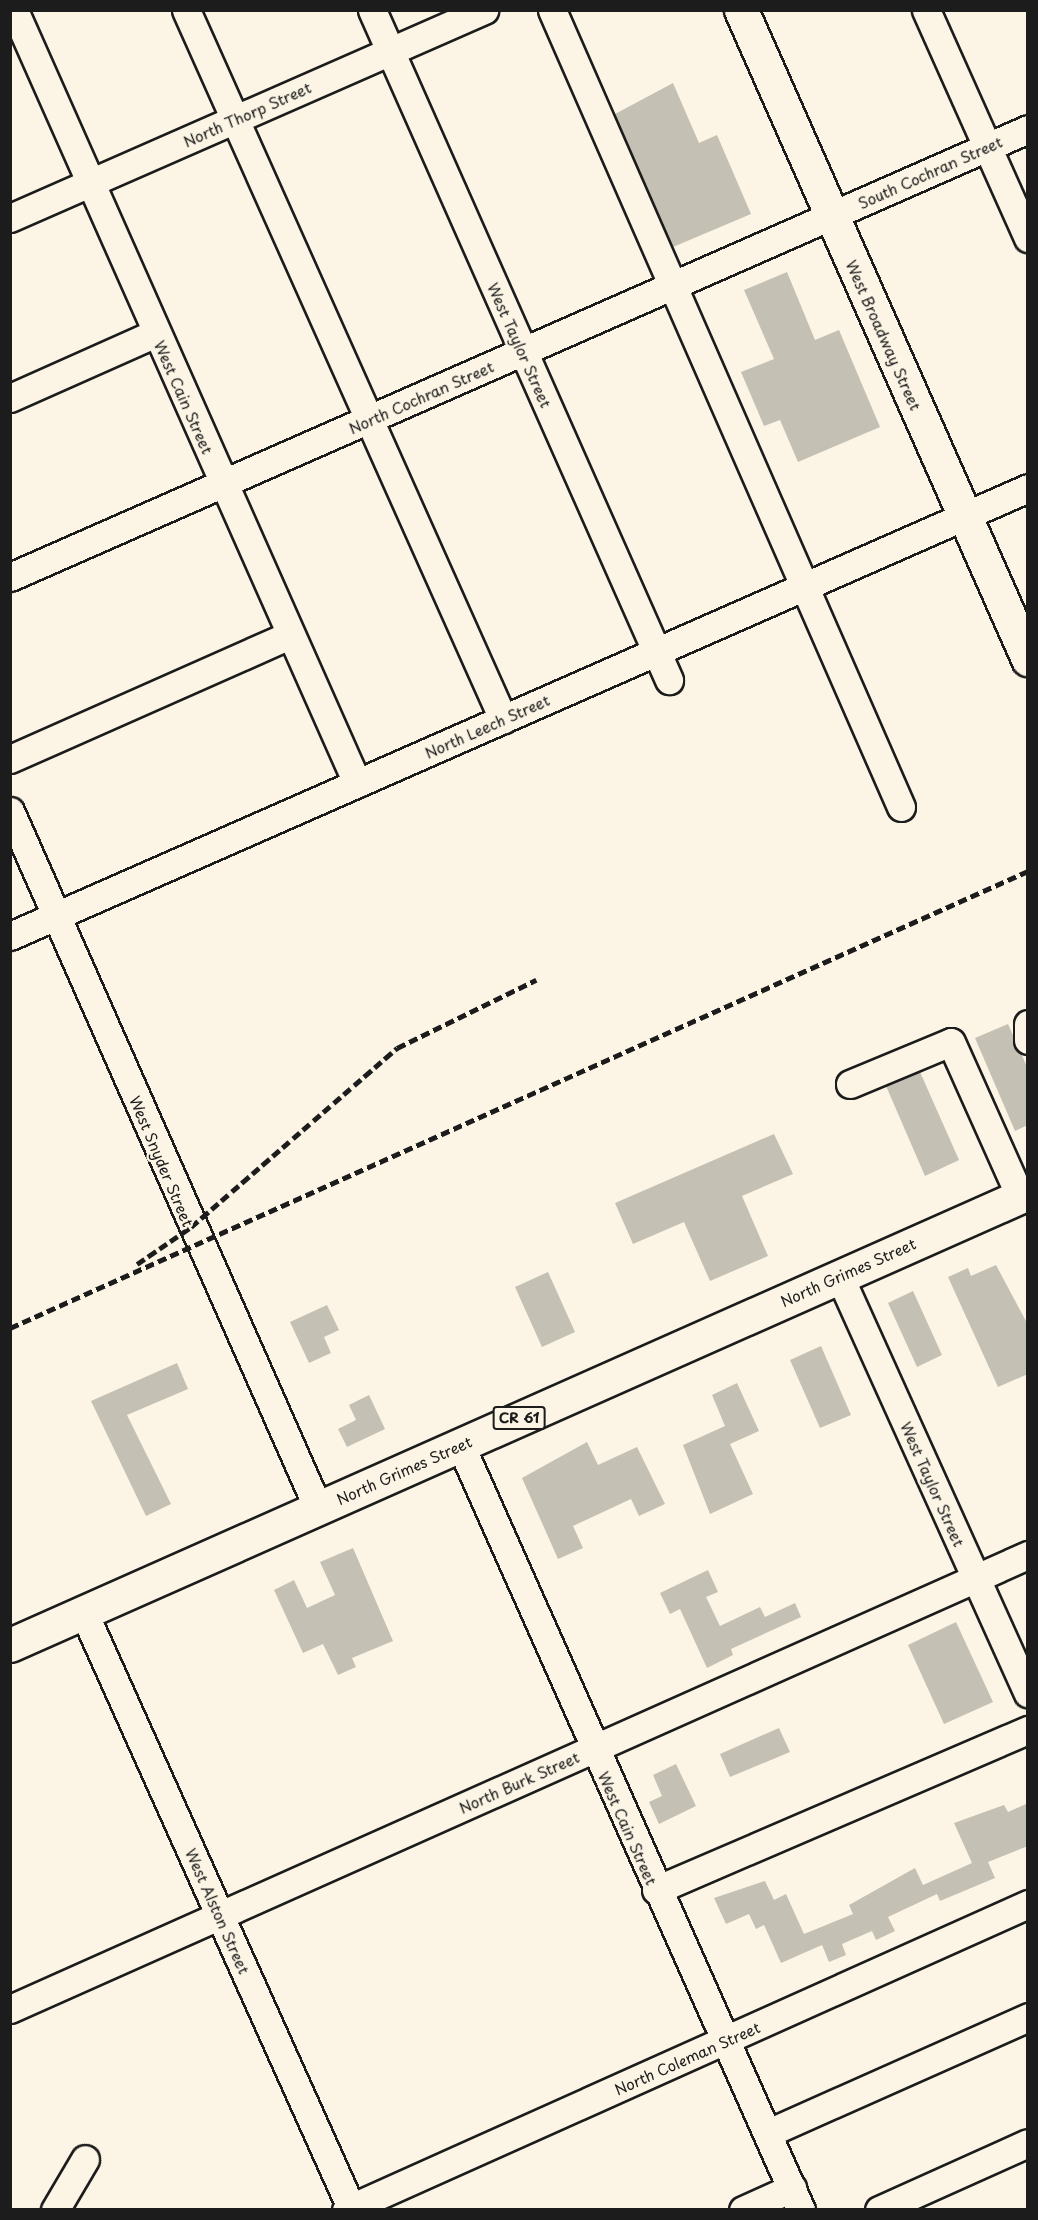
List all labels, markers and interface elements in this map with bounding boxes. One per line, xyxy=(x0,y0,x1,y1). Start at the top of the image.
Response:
street label: North Thorp Street xyxy=(180,77,314,151)
street label: South Cochran Street xyxy=(855,132,1005,212)
street label: West Broadway Street xyxy=(843,257,925,413)
street label: West Taylor Street xyxy=(484,279,556,411)
street label: West Cain Street xyxy=(151,337,217,457)
street label: North Cochran Street xyxy=(346,357,496,437)
street label: North Leech Street xyxy=(421,690,553,762)
street label: West Snyder Street xyxy=(126,1092,198,1230)
street label: North Grimes Street xyxy=(777,1234,919,1310)
road number: CR 61 xyxy=(492,1407,546,1429)
street label: West Taylor Street xyxy=(897,1418,969,1550)
street label: North Grimes Street xyxy=(333,1432,475,1508)
street label: North Burk Street xyxy=(455,1747,583,1817)
street label: West Cain Street xyxy=(595,1768,661,1888)
street label: West Alston Street xyxy=(182,1846,254,1976)
street label: North Coleman Street xyxy=(611,2017,763,2099)

